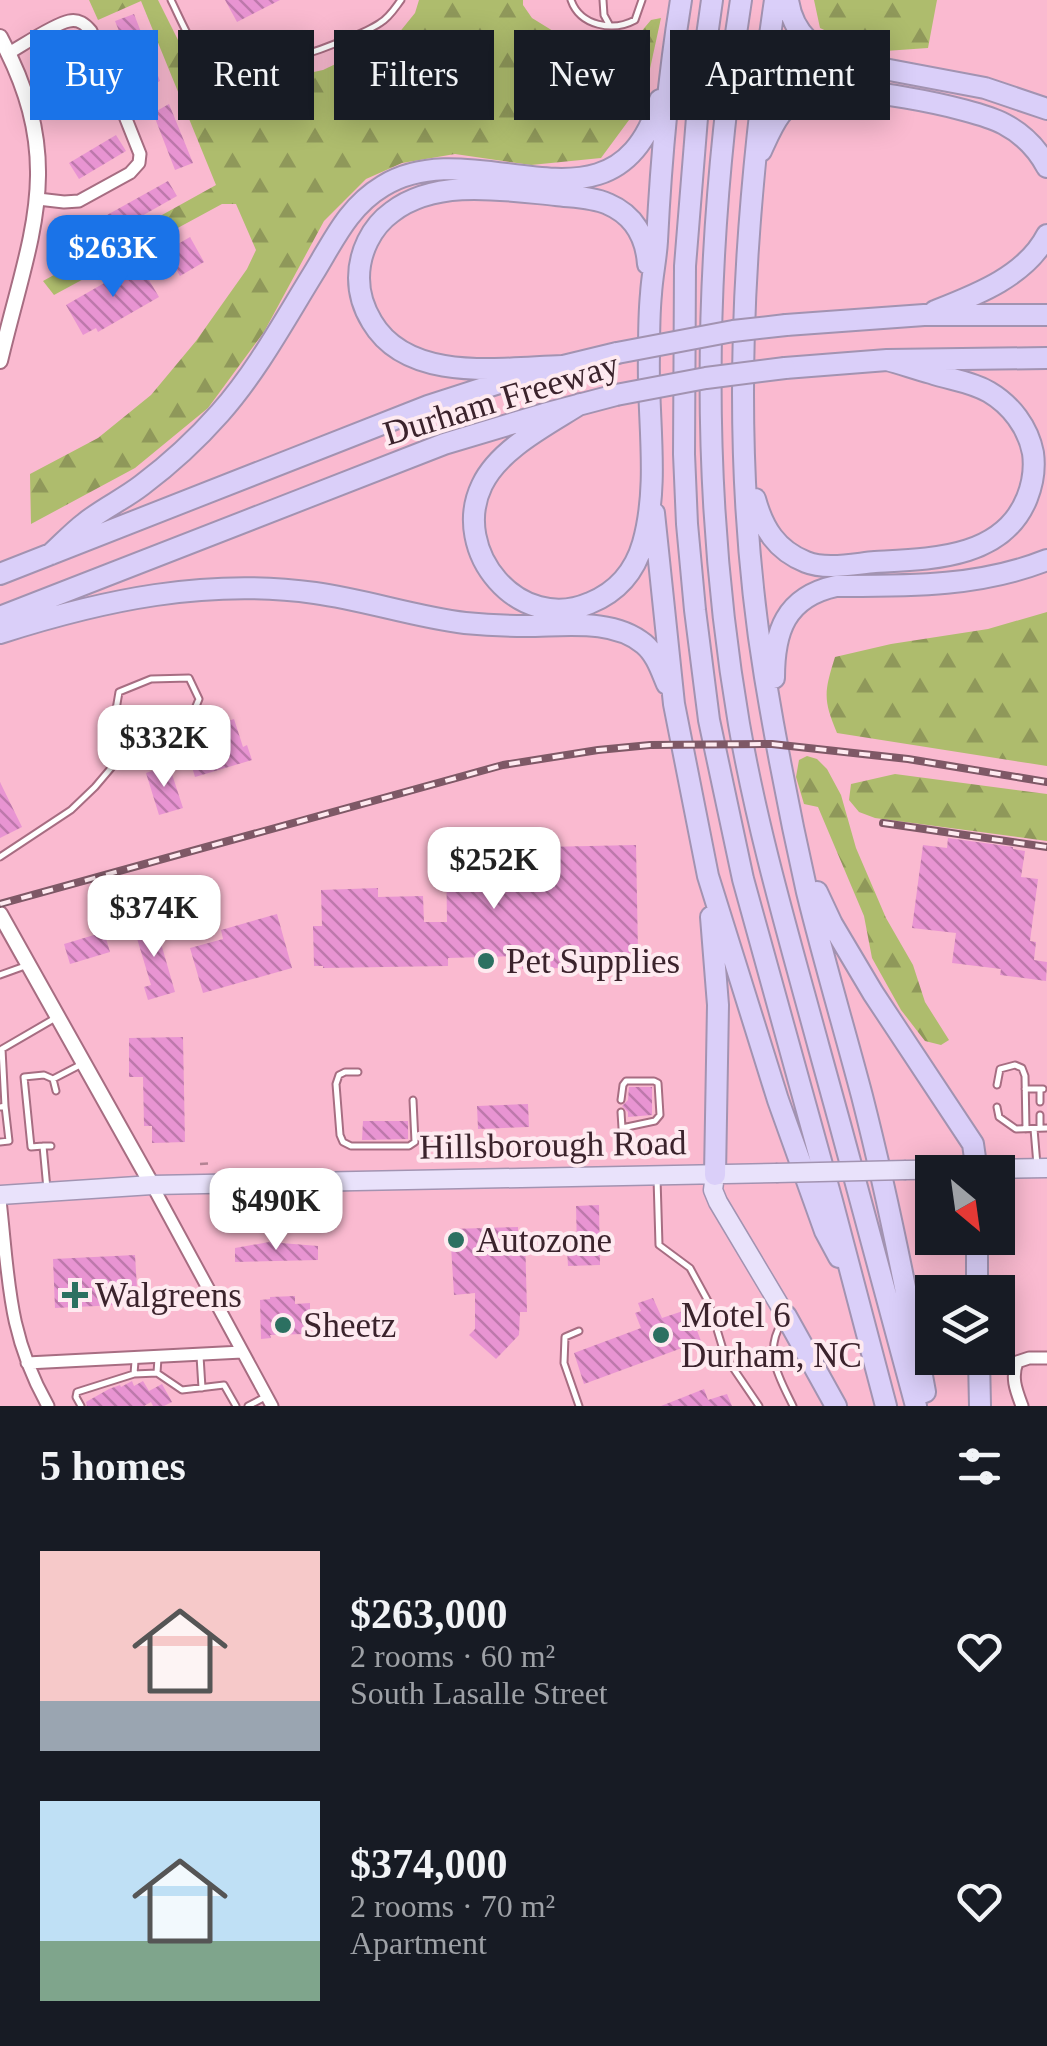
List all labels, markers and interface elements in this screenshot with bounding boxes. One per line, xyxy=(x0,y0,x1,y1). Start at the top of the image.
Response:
chip: Buy xyxy=(30,30,158,120)
chip: Rent xyxy=(178,30,314,120)
chip: Filters xyxy=(334,30,494,120)
chip: New xyxy=(514,30,650,120)
chip: Apartment xyxy=(670,30,890,120)
pin: $263K xyxy=(43,215,183,300)
text: $263K xyxy=(69,229,157,265)
street label: Durham Freeway xyxy=(379,345,624,453)
pin: $332K xyxy=(94,705,234,790)
text: $332K xyxy=(120,719,208,755)
pin: $252K xyxy=(424,827,564,912)
text: $252K xyxy=(450,841,538,877)
pin: $374K xyxy=(84,875,224,960)
text: $374K xyxy=(110,889,198,925)
place label: Pet Supplies xyxy=(506,942,680,981)
marker: Pet Supplies xyxy=(475,950,497,972)
street label: Hillsborough Road xyxy=(419,1123,687,1167)
north arrow xyxy=(915,1155,1015,1255)
map controls xyxy=(915,1155,1015,1375)
pin: $490K xyxy=(206,1168,346,1253)
text: $490K xyxy=(232,1182,320,1218)
place label: Autozone xyxy=(476,1221,612,1260)
marker: Autozone xyxy=(445,1229,467,1251)
button: layers xyxy=(915,1275,1015,1375)
place label: Walgreens xyxy=(95,1276,242,1315)
marker: Walgreens xyxy=(64,1284,86,1306)
place label: Motel 6 Durham, NC xyxy=(681,1296,862,1375)
place label: Sheetz xyxy=(303,1306,396,1345)
marker: Sheetz xyxy=(272,1314,294,1336)
marker: Motel 6 Durham, NC xyxy=(650,1324,672,1346)
icon: filters xyxy=(952,1439,1007,1494)
text: 5 homes xyxy=(40,1443,186,1489)
icon: home xyxy=(120,1591,240,1711)
text: $263,000 xyxy=(350,1591,508,1637)
icon: heart xyxy=(952,1624,1007,1679)
text: 2 rooms · 60 m² xyxy=(350,1638,555,1674)
text: South Lasalle Street xyxy=(350,1675,608,1711)
icon: home xyxy=(120,1841,240,1961)
text: $374,000 xyxy=(350,1841,508,1887)
icon: heart xyxy=(952,1874,1007,1929)
text: 2 rooms · 70 m² xyxy=(350,1888,555,1924)
text: Apartment xyxy=(350,1925,487,1961)

